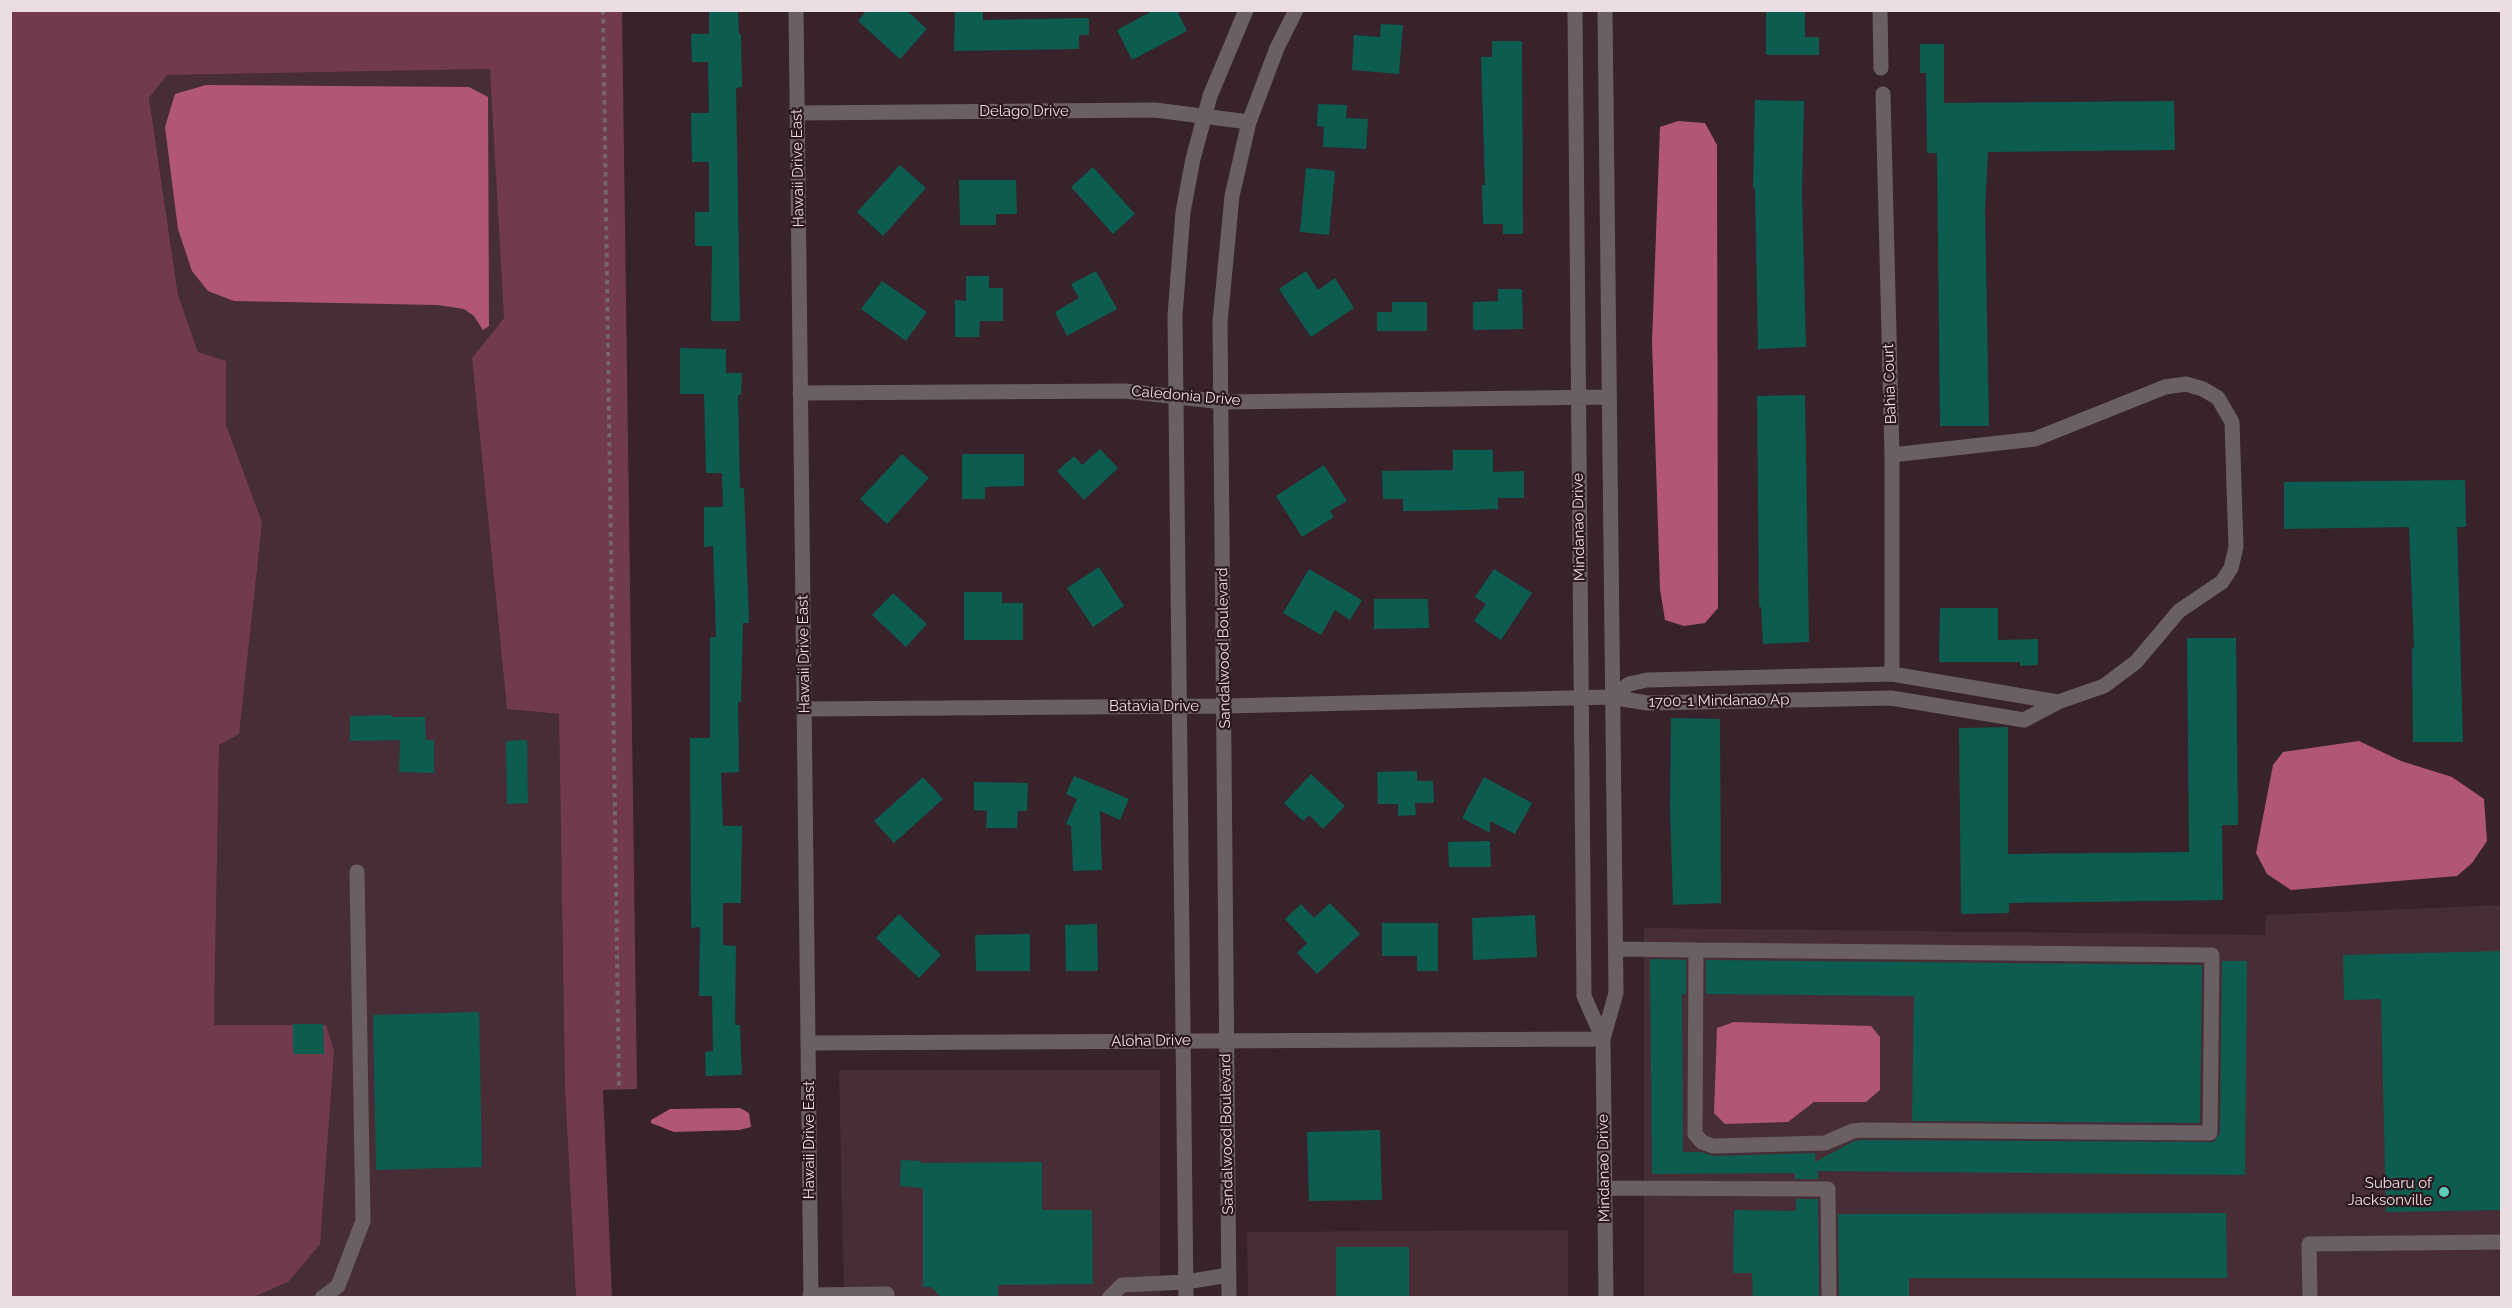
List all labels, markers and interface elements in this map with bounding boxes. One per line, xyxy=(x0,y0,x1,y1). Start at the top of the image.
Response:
street label: Delago Drive xyxy=(979,102,1069,120)
street label: Hawaii Drive East xyxy=(788,109,808,227)
street label: Bahia Court xyxy=(1880,343,1900,425)
street label: Caledonia Drive xyxy=(1131,382,1241,410)
street label: Mindanao Drive xyxy=(1569,473,1589,581)
street label: Sandalwood Boulevard xyxy=(1214,567,1234,729)
street label: Hawaii Drive East xyxy=(794,595,814,713)
street label: 1700-1 Mindanao Ap xyxy=(1648,691,1790,711)
street label: Batavia Drive xyxy=(1109,697,1199,715)
street label: Aloha Drive xyxy=(1111,1031,1191,1051)
street label: Sandalwood Boulevard xyxy=(1217,1053,1237,1215)
street label: Hawaii Drive East xyxy=(800,1081,818,1199)
street label: Mindanao Drive xyxy=(1594,1114,1614,1222)
place label: Subaru of Jacksonville xyxy=(2348,1174,2432,1209)
marker: Subaru of Jacksonville xyxy=(2437,1185,2451,1199)

